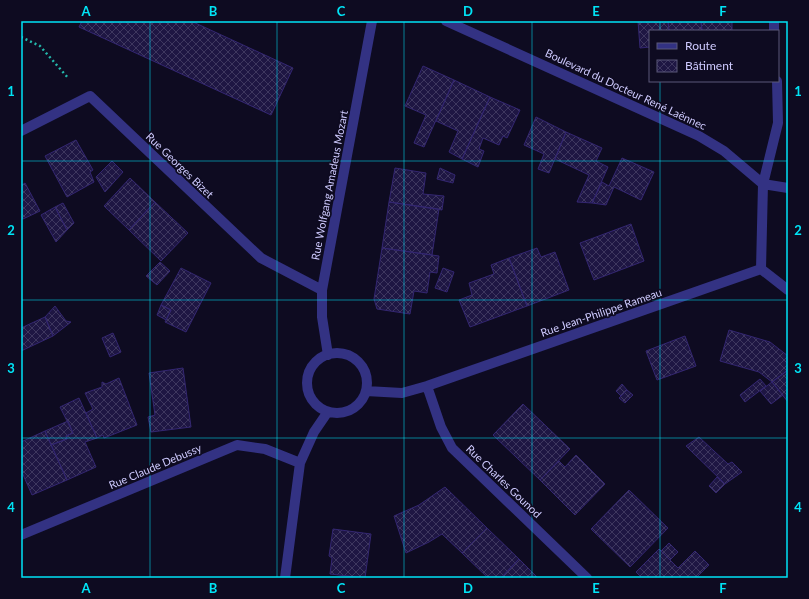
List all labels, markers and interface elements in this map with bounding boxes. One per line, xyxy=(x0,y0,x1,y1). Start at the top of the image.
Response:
text: A xyxy=(80,3,91,19)
text: B xyxy=(209,3,218,19)
text: C xyxy=(337,3,346,19)
text: D xyxy=(463,3,473,19)
text: E xyxy=(592,3,600,19)
text: F xyxy=(719,3,727,19)
legend xyxy=(649,30,779,82)
text: Route xyxy=(685,38,716,53)
street label: Boulevard du Docteur René Laënnec xyxy=(543,46,709,132)
text: Bâtiment xyxy=(685,58,734,73)
text: 1 xyxy=(7,83,15,99)
text: 1 xyxy=(794,83,802,99)
street label: Rue Wolfgang Amadeus Mozart xyxy=(308,109,350,261)
street label: Rue Georges Bizet xyxy=(144,130,216,200)
text: 2 xyxy=(7,222,15,238)
text: 2 xyxy=(794,222,802,238)
street label: Rue Jean-Philippe Rameau xyxy=(539,285,663,339)
text: 3 xyxy=(7,360,15,376)
text: 3 xyxy=(794,360,802,376)
street label: Rue Claude Debussy xyxy=(107,441,204,491)
street label: Rue Charles Gounod xyxy=(464,442,544,520)
text: 4 xyxy=(7,499,15,515)
text: 4 xyxy=(794,499,802,515)
text: A xyxy=(80,580,91,596)
text: B xyxy=(209,580,218,596)
text: C xyxy=(337,580,346,596)
text: D xyxy=(463,580,473,596)
text: E xyxy=(592,580,600,596)
text: F xyxy=(719,580,727,596)

